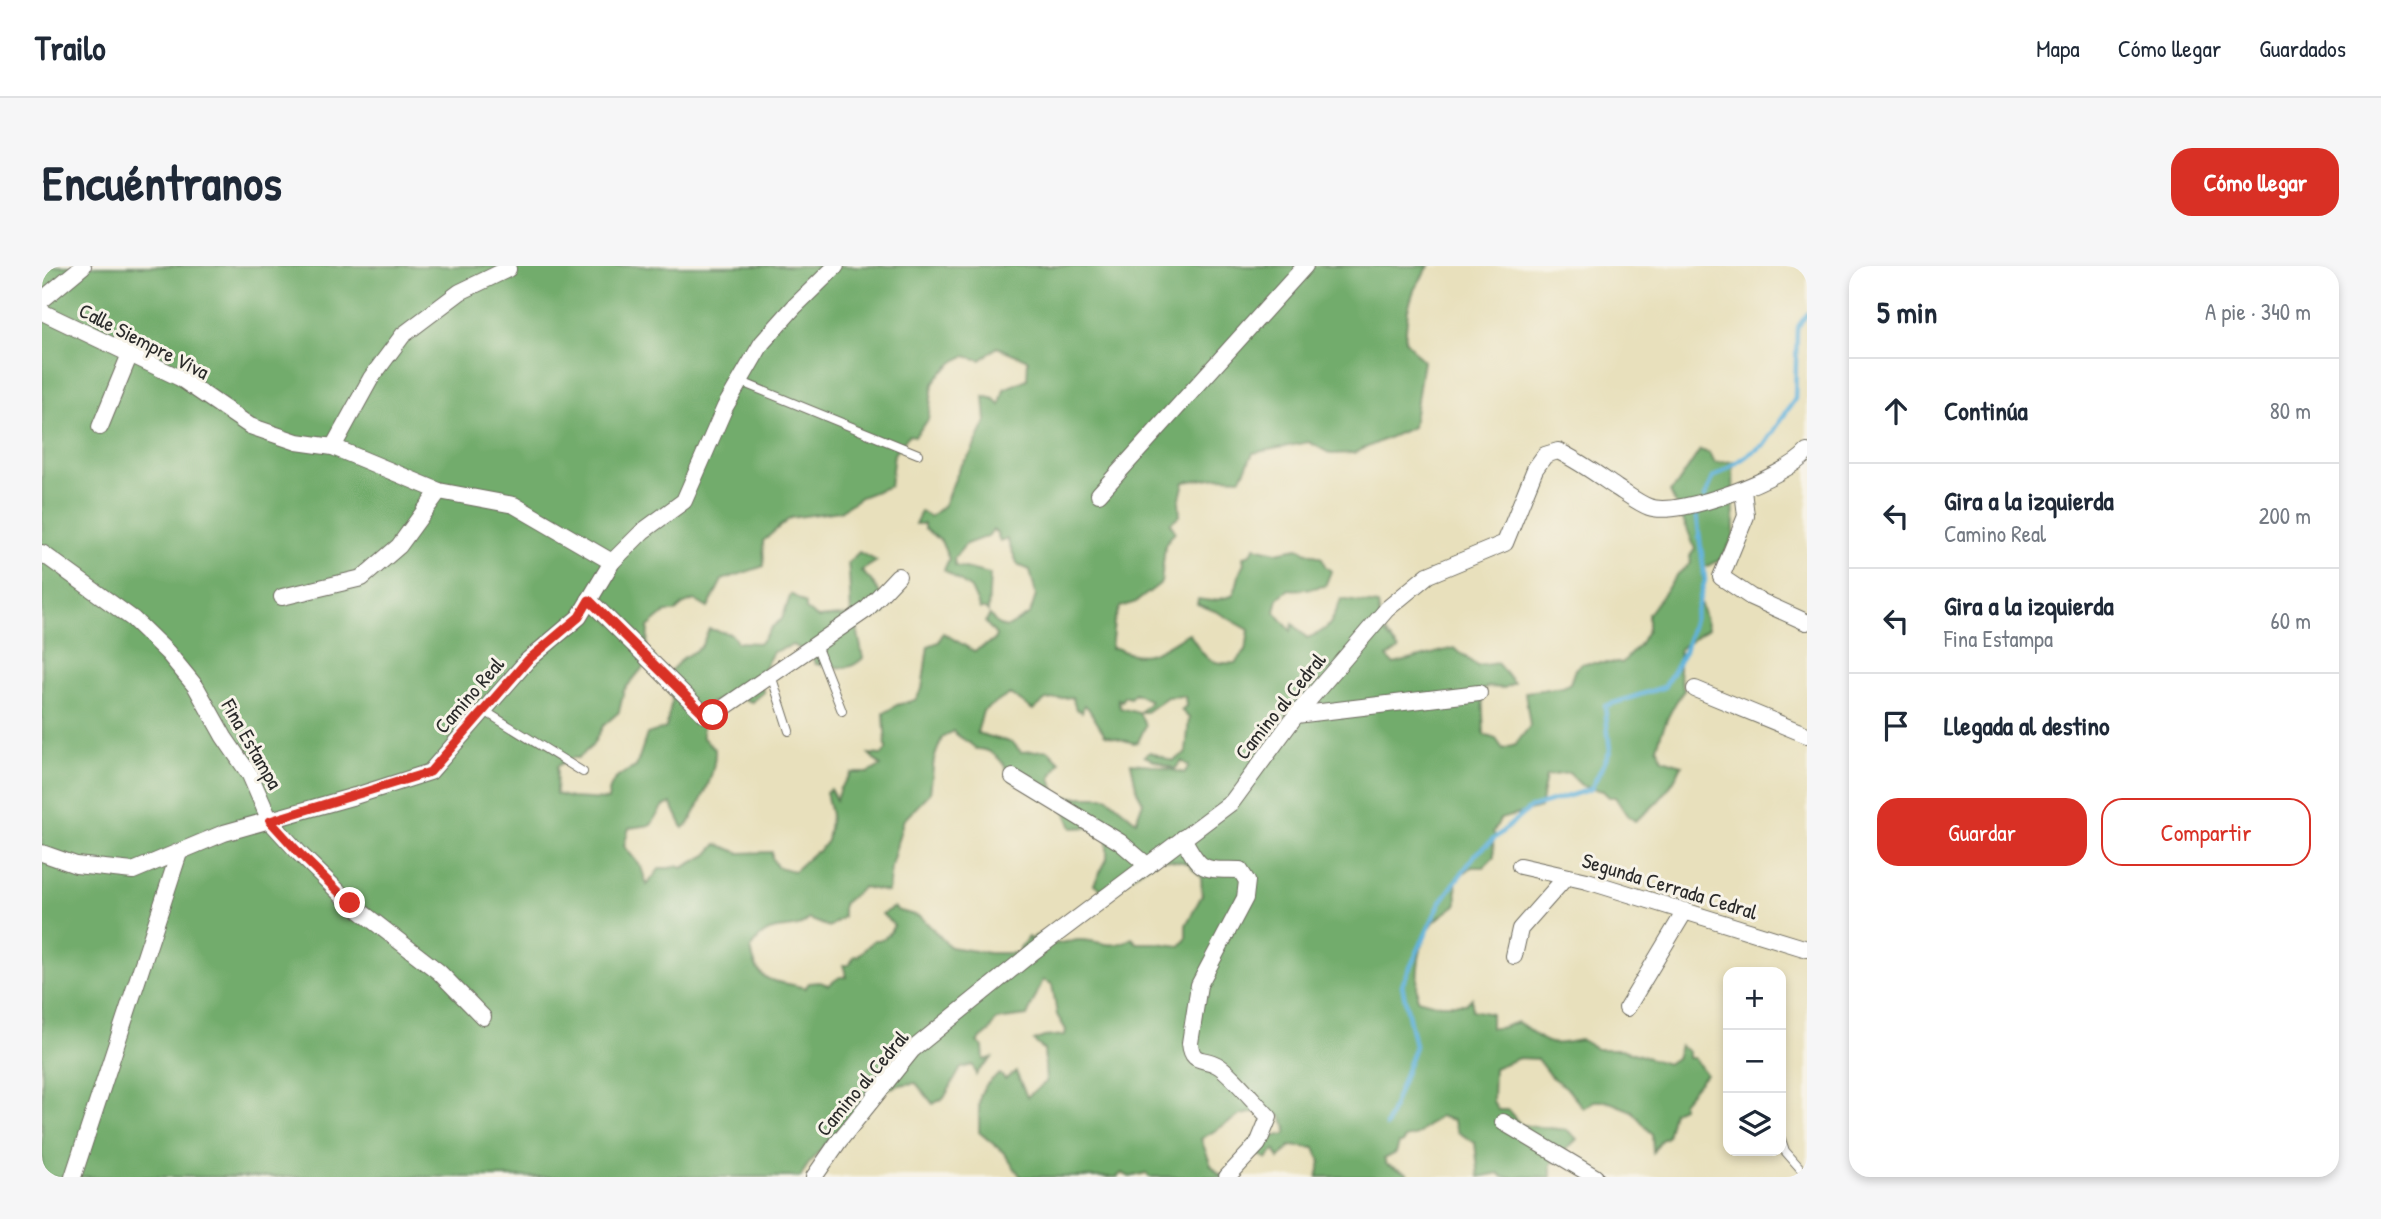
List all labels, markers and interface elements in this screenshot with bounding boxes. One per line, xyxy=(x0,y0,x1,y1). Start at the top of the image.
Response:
text: Trailo xyxy=(35,26,106,70)
text: Mapa xyxy=(2036,32,2080,64)
text: Cómo llegar xyxy=(2118,32,2221,64)
text: Guardados xyxy=(2259,32,2346,64)
button: Cómo llegar xyxy=(2171,148,2339,216)
text: Encuéntranos xyxy=(42,149,282,215)
text: 5 min xyxy=(1877,292,1937,332)
street label: Calle Siempre Viva xyxy=(74,296,214,386)
text: A pie · 340 m xyxy=(2205,296,2311,327)
icon: ahead xyxy=(1877,392,1915,430)
text: Continúa xyxy=(1944,393,2028,428)
text: 80 m xyxy=(2270,395,2311,426)
text: Gira a la izquierda xyxy=(1944,483,2114,518)
icon: left xyxy=(1877,497,1915,535)
text: 200 m xyxy=(2259,500,2311,531)
text: Camino Real xyxy=(1944,518,2046,549)
text: Gira a la izquierda xyxy=(1944,588,2114,623)
icon: left xyxy=(1877,602,1915,640)
text: 60 m xyxy=(2271,605,2311,636)
text: Fina Estampa xyxy=(1944,623,2053,654)
street label: Camino al Cedral xyxy=(1228,646,1332,766)
street label: Camino Real xyxy=(427,650,511,740)
street label: Fina Estampa xyxy=(214,693,289,794)
route start xyxy=(697,699,728,730)
icon: arrive xyxy=(1877,707,1915,745)
text: Llegada al destino xyxy=(1944,708,2110,743)
button: Guardar xyxy=(1877,798,2087,866)
button: Compartir xyxy=(2101,798,2311,866)
street label: Segunda Cerrada Cedral xyxy=(1579,846,1762,927)
route end xyxy=(334,887,365,918)
map controls xyxy=(1723,967,1786,1156)
button: + xyxy=(1723,967,1786,1030)
street label: Camino al Cedral xyxy=(809,1024,915,1142)
button: − xyxy=(1723,1030,1786,1093)
button: layers xyxy=(1723,1093,1786,1156)

